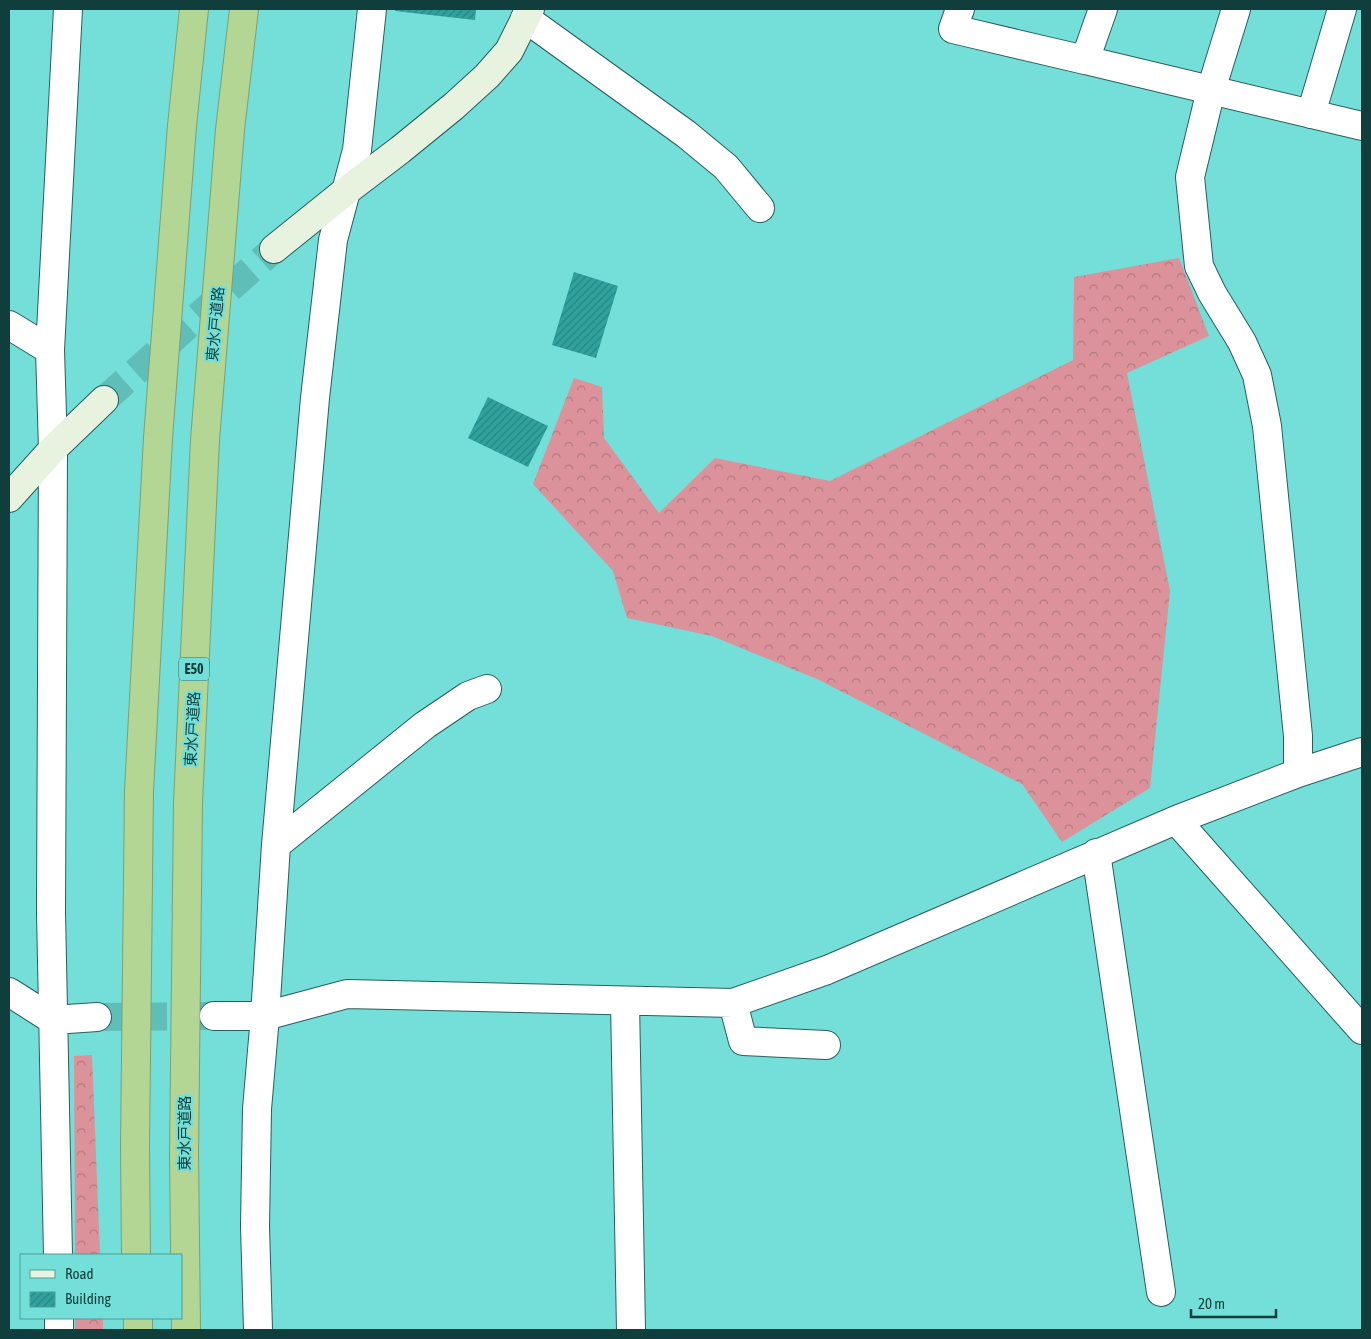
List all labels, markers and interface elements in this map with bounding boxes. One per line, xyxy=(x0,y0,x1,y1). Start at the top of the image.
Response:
street label: 東水戸道路 xyxy=(203,286,227,362)
road number: E50 xyxy=(179,658,209,681)
street label: 東水戸道路 xyxy=(182,691,202,767)
street label: 東水戸道路 xyxy=(176,1095,193,1171)
legend xyxy=(20,1254,182,1319)
text: Road xyxy=(65,1265,94,1282)
scale bar xyxy=(1191,1286,1276,1318)
text: Building xyxy=(65,1290,111,1307)
text: 20 m xyxy=(1198,1295,1225,1312)

